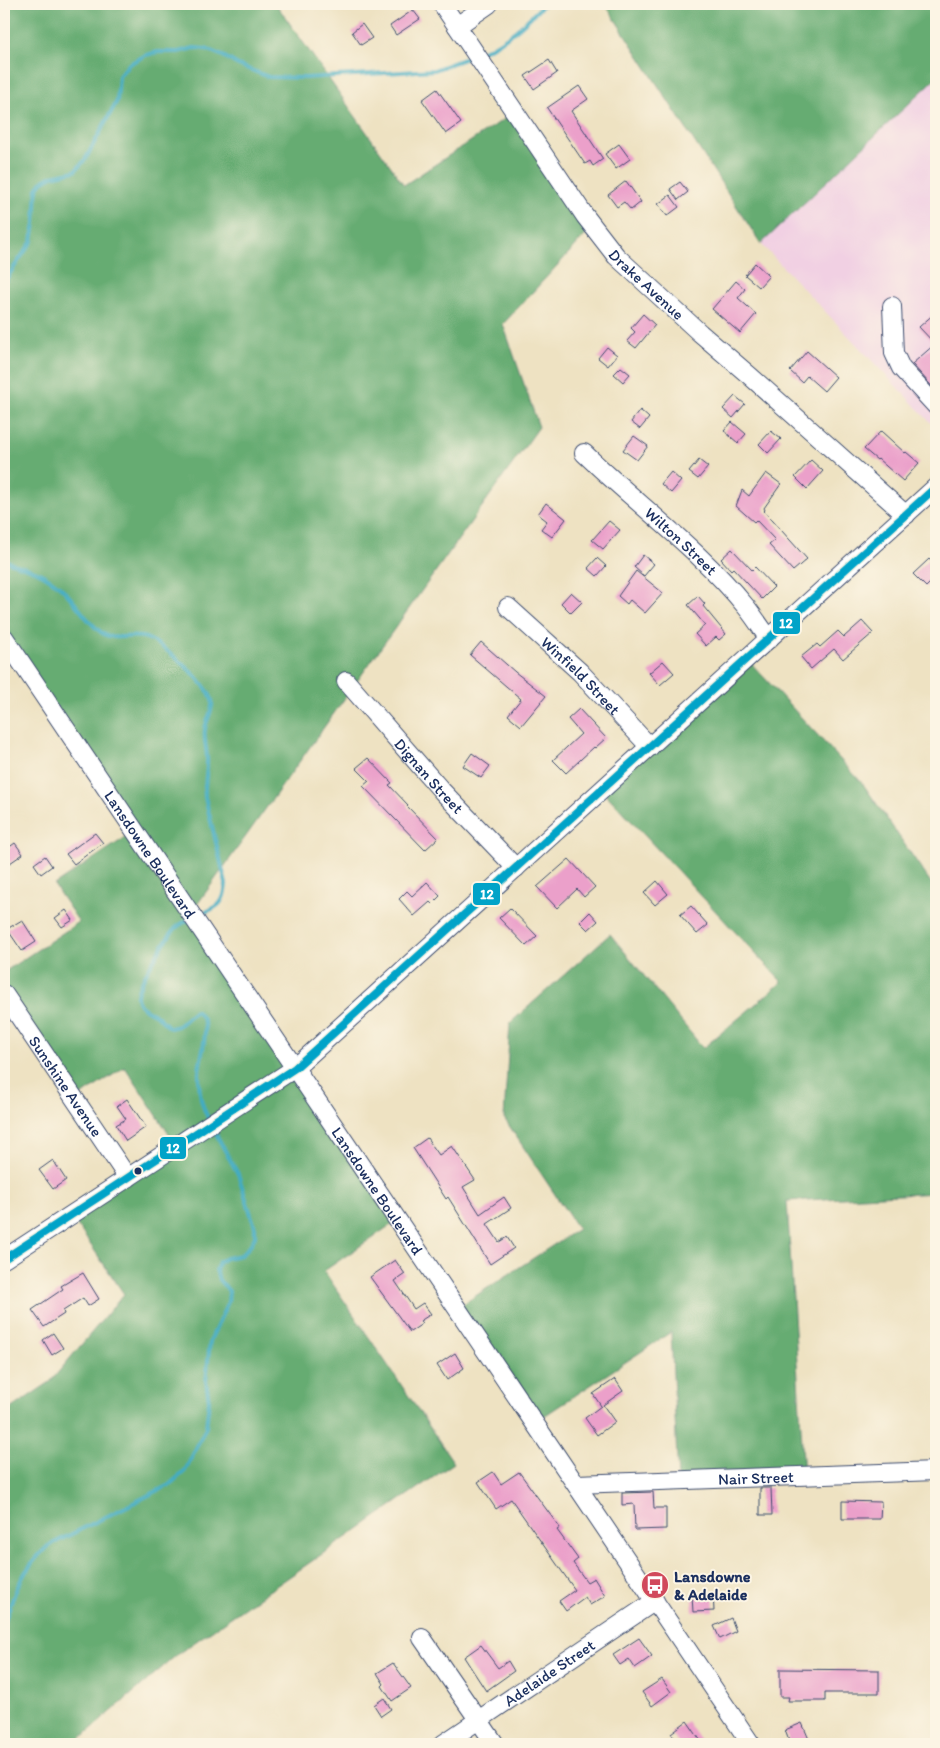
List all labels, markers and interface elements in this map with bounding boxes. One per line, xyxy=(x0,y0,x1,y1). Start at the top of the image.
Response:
street label: Drake Avenue xyxy=(605,245,688,323)
street label: Wilton Street xyxy=(641,503,721,579)
line badge: 12 xyxy=(772,611,801,635)
text: 12 xyxy=(779,615,794,632)
street label: Winfield Street xyxy=(537,632,624,719)
street label: Dignan Street xyxy=(391,734,468,817)
street label: Lansdowne Boulevard xyxy=(101,787,201,922)
line badge: 12 xyxy=(472,882,501,906)
text: 12 xyxy=(480,886,495,903)
street label: Sunshine Avenue xyxy=(25,1032,107,1140)
street label: Lansdowne Boulevard xyxy=(328,1123,428,1259)
line badge: 12 xyxy=(159,1136,187,1160)
text: 12 xyxy=(166,1140,181,1157)
unlabelled marker xyxy=(133,1166,143,1176)
street label: Nair Street xyxy=(718,1467,794,1488)
place label: Lansdowne & Adelaide xyxy=(674,1567,751,1604)
bus stop icon: Lansdowne & Adelaide xyxy=(640,1570,670,1600)
street label: Adelaide Street xyxy=(500,1635,598,1710)

